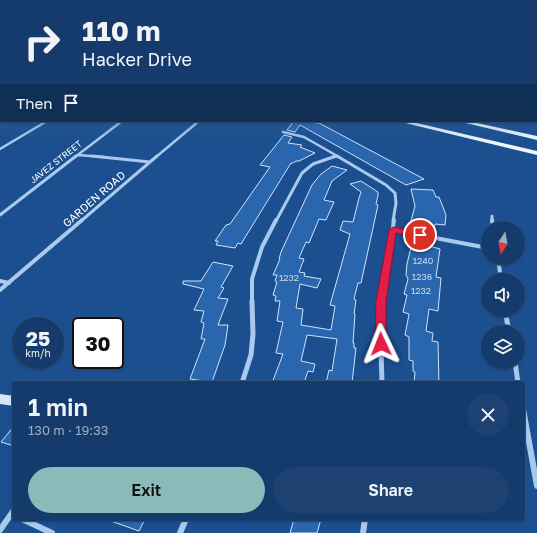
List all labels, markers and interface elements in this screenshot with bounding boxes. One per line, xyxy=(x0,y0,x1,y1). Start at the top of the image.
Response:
text: 110 m xyxy=(82,14,161,47)
icon: right xyxy=(16,16,68,68)
text: Hacker Drive xyxy=(82,48,192,70)
icon: arrive xyxy=(60,92,82,114)
text: Then xyxy=(16,94,52,112)
street label: JAVEZ STREET xyxy=(27,138,84,185)
street label: GARDEN ROAD xyxy=(60,168,128,229)
pin xyxy=(403,218,437,252)
north arrow xyxy=(481,221,525,265)
map controls xyxy=(481,221,525,369)
icon: arrive xyxy=(409,224,431,246)
house number: 1240 xyxy=(413,255,434,266)
house number: 1236 xyxy=(412,271,432,282)
house number: 1232 xyxy=(279,272,299,283)
button: sound xyxy=(481,273,525,317)
house number: 1232 xyxy=(411,285,431,296)
speed limit sign: 30 xyxy=(72,317,124,369)
position arrow xyxy=(360,323,402,365)
button: layers xyxy=(481,325,525,369)
text: 25 xyxy=(26,326,50,350)
text: km/h xyxy=(25,347,51,359)
text: 1 min xyxy=(28,392,88,421)
button: close xyxy=(467,394,509,436)
text: 130 m · 19:33 xyxy=(28,422,108,438)
button: Exit xyxy=(28,467,265,513)
button: Share xyxy=(273,467,509,513)

